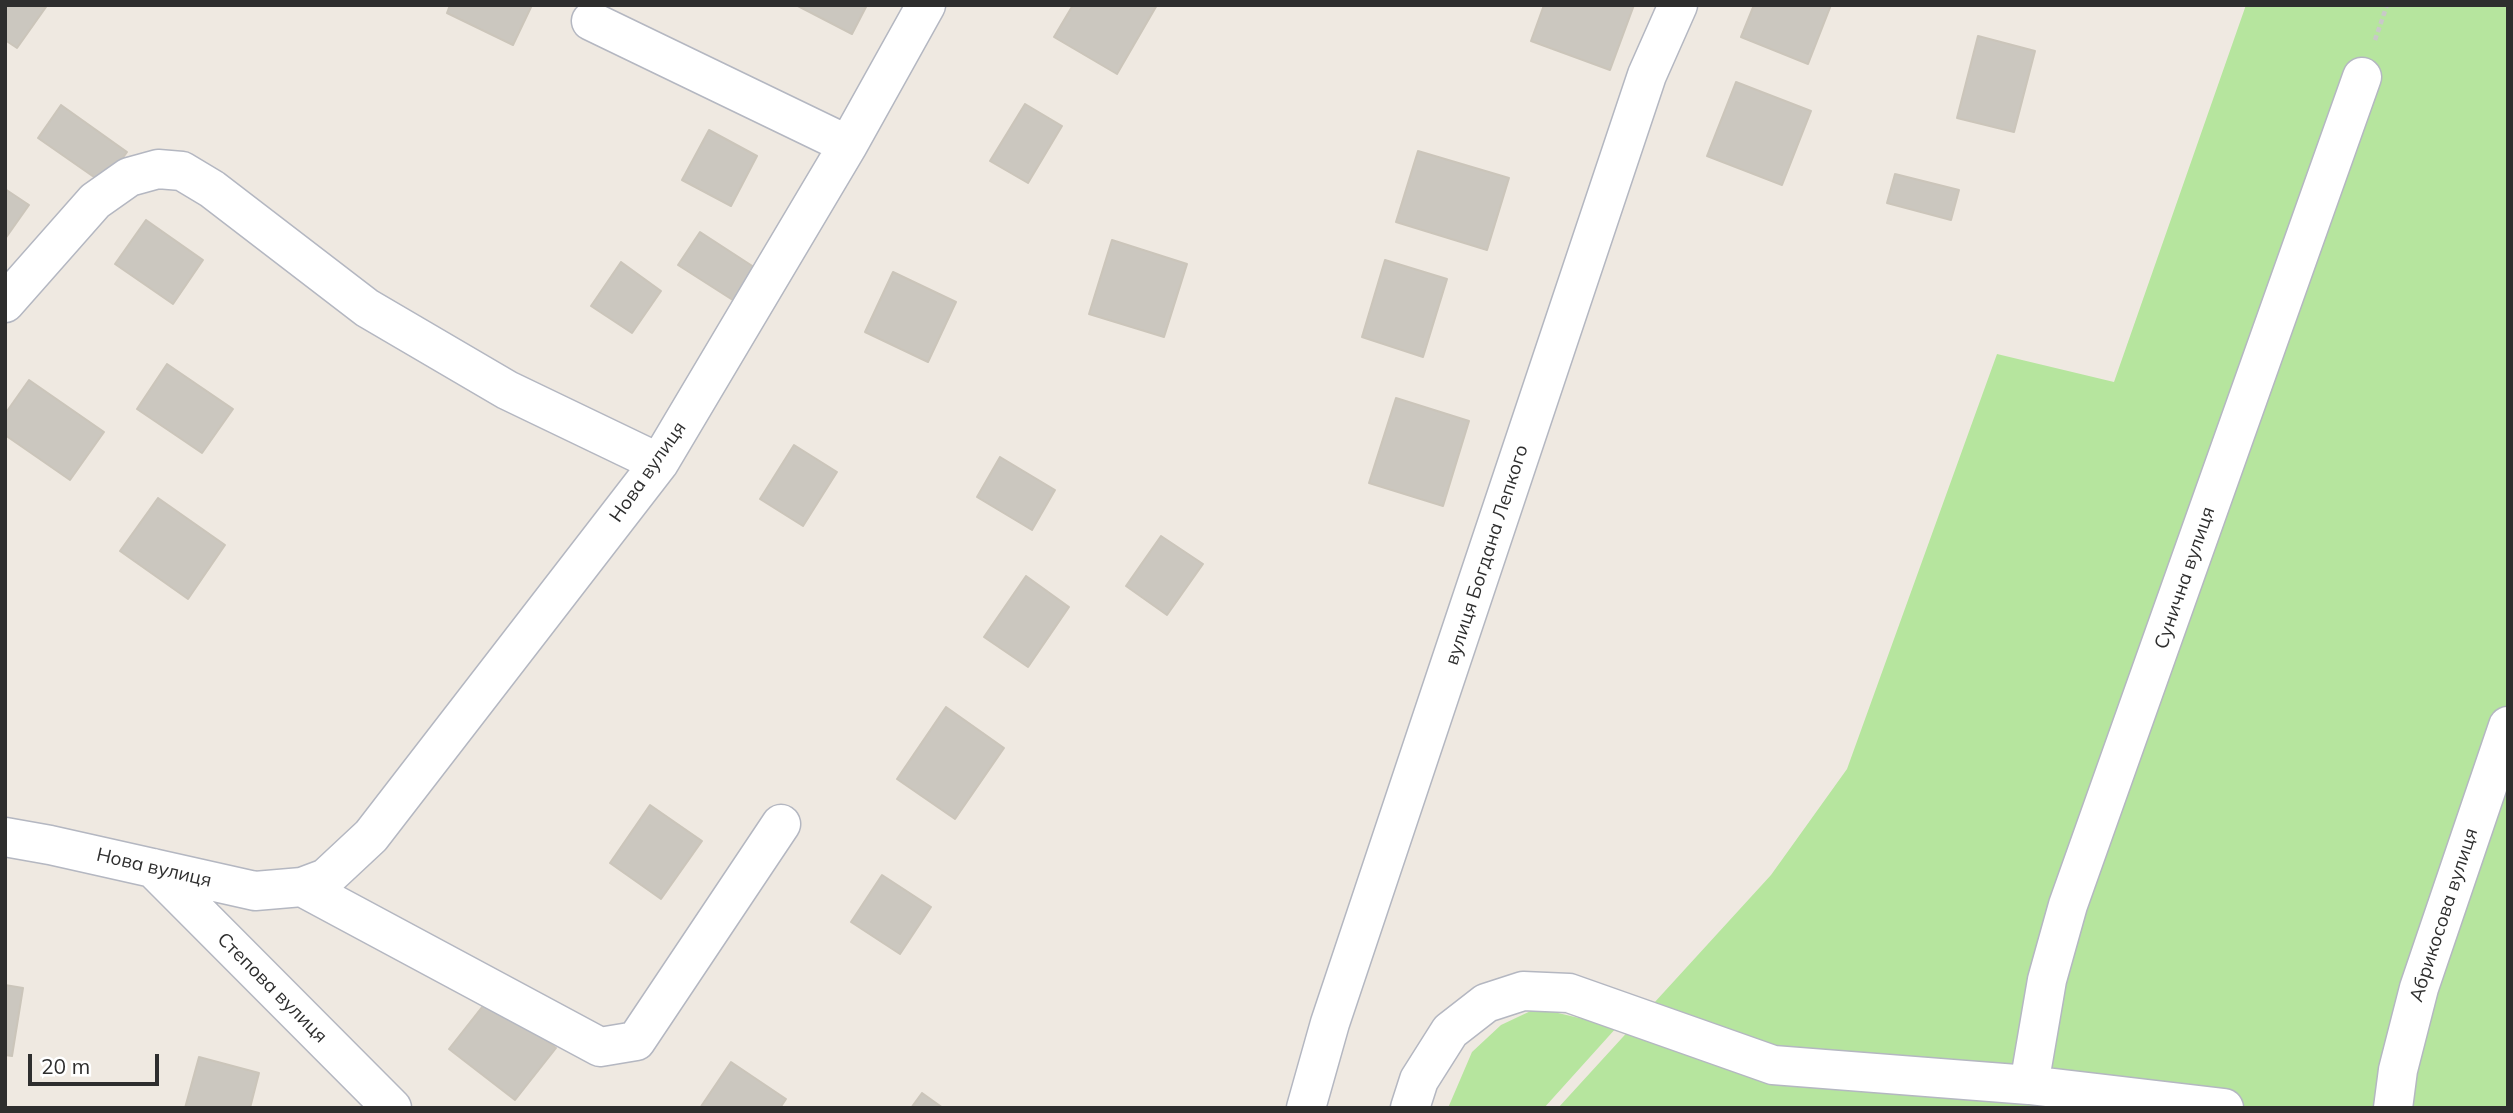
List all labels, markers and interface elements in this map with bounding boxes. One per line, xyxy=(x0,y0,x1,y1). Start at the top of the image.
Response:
street label: Нова вулиця xyxy=(605,417,691,527)
street label: вулиця Богдана Лепкого xyxy=(1441,442,1533,668)
street label: Сунична вулиця xyxy=(2150,504,2220,652)
street label: Абрикосова вулиця xyxy=(2405,825,2483,1005)
street label: Нова вулиця xyxy=(94,844,214,892)
street label: Степова вулиця xyxy=(212,928,332,1048)
scale bar xyxy=(32,1040,163,1084)
text: 20 m xyxy=(41,1053,90,1079)

